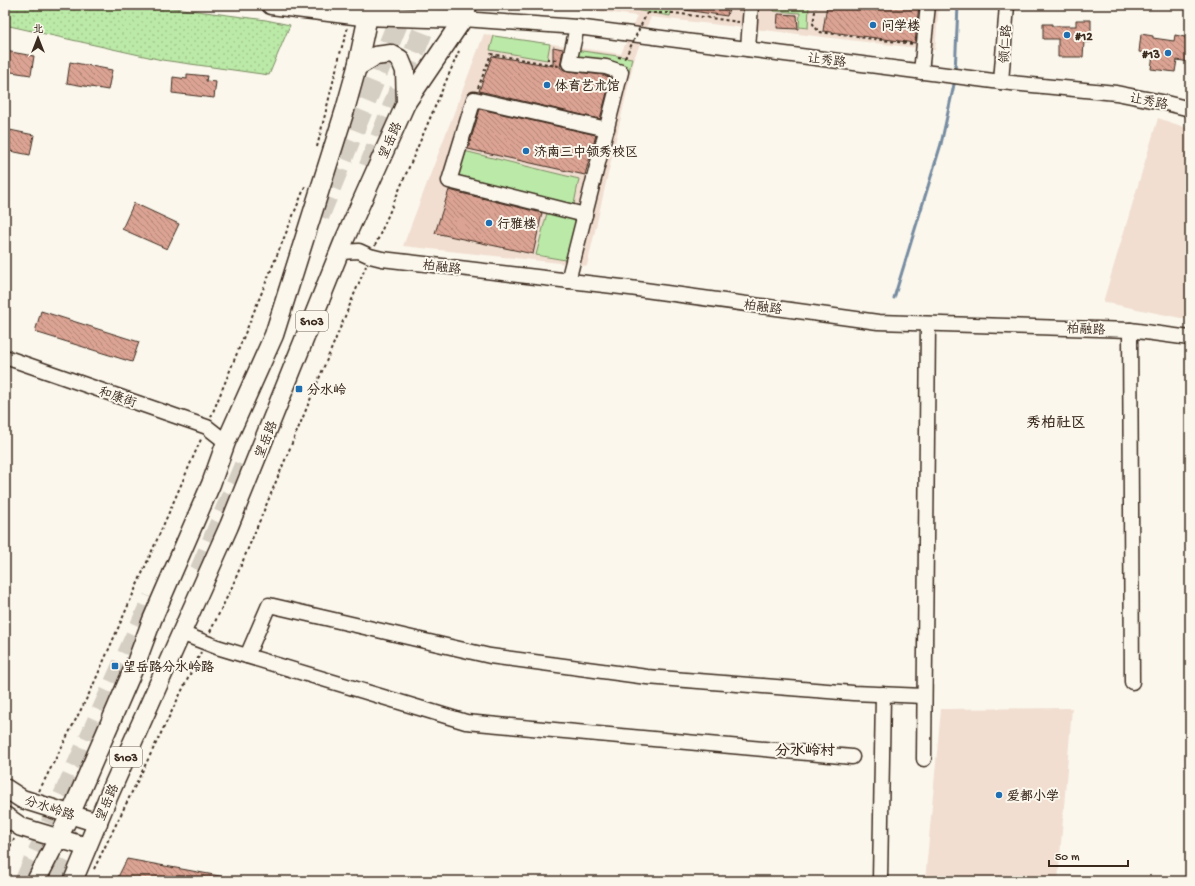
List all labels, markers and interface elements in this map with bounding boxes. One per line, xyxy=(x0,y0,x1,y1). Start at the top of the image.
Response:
north arrow xyxy=(18,18,58,58)
place label: 问学楼 xyxy=(881,19,920,35)
marker: 问学楼 xyxy=(868,20,878,30)
text: 北 xyxy=(33,24,44,36)
street label: 领仁路 xyxy=(997,24,1015,64)
marker: #12 xyxy=(1062,30,1072,40)
place label: #12 xyxy=(1075,30,1093,45)
place label: #13 xyxy=(1142,48,1160,63)
marker: #13 xyxy=(1163,48,1173,58)
street label: 让秀路 xyxy=(806,51,847,71)
place label: 体育艺术馆 xyxy=(555,79,620,95)
marker: 体育艺术馆 xyxy=(542,80,552,90)
street label: 让秀路 xyxy=(1128,90,1169,114)
street label: 望岳路 xyxy=(376,120,406,162)
place label: 济南三中领秀校区 xyxy=(534,145,638,161)
marker: 济南三中领秀校区 xyxy=(521,146,531,156)
place label: 行雅楼 xyxy=(497,217,536,233)
marker: 行雅楼 xyxy=(484,218,494,228)
street label: 柏融路 xyxy=(421,257,462,278)
street label: 柏融路 xyxy=(742,296,783,319)
road number: S103 xyxy=(296,311,328,331)
street label: 柏融路 xyxy=(1066,320,1106,339)
place label: 分水岭 xyxy=(307,382,347,399)
street label: 和康街 xyxy=(96,384,138,412)
marker: 分水岭 xyxy=(294,384,304,394)
district label: 秀柏社区 xyxy=(1026,414,1086,433)
street label: 望岳路 xyxy=(252,419,282,461)
place label: 望岳路分水岭路 xyxy=(123,659,214,676)
marker: 望岳路分水岭路 xyxy=(110,661,120,671)
district label: 分水岭村 xyxy=(775,742,835,761)
road number: S103 xyxy=(110,747,142,767)
street label: 望岳路 xyxy=(93,782,123,824)
place label: 爱都小学 xyxy=(1007,789,1059,805)
marker: 爱都小学 xyxy=(994,790,1004,800)
street label: 分水岭路 xyxy=(22,792,77,825)
scale bar xyxy=(1049,842,1128,868)
text: 50 m xyxy=(1055,851,1080,865)

